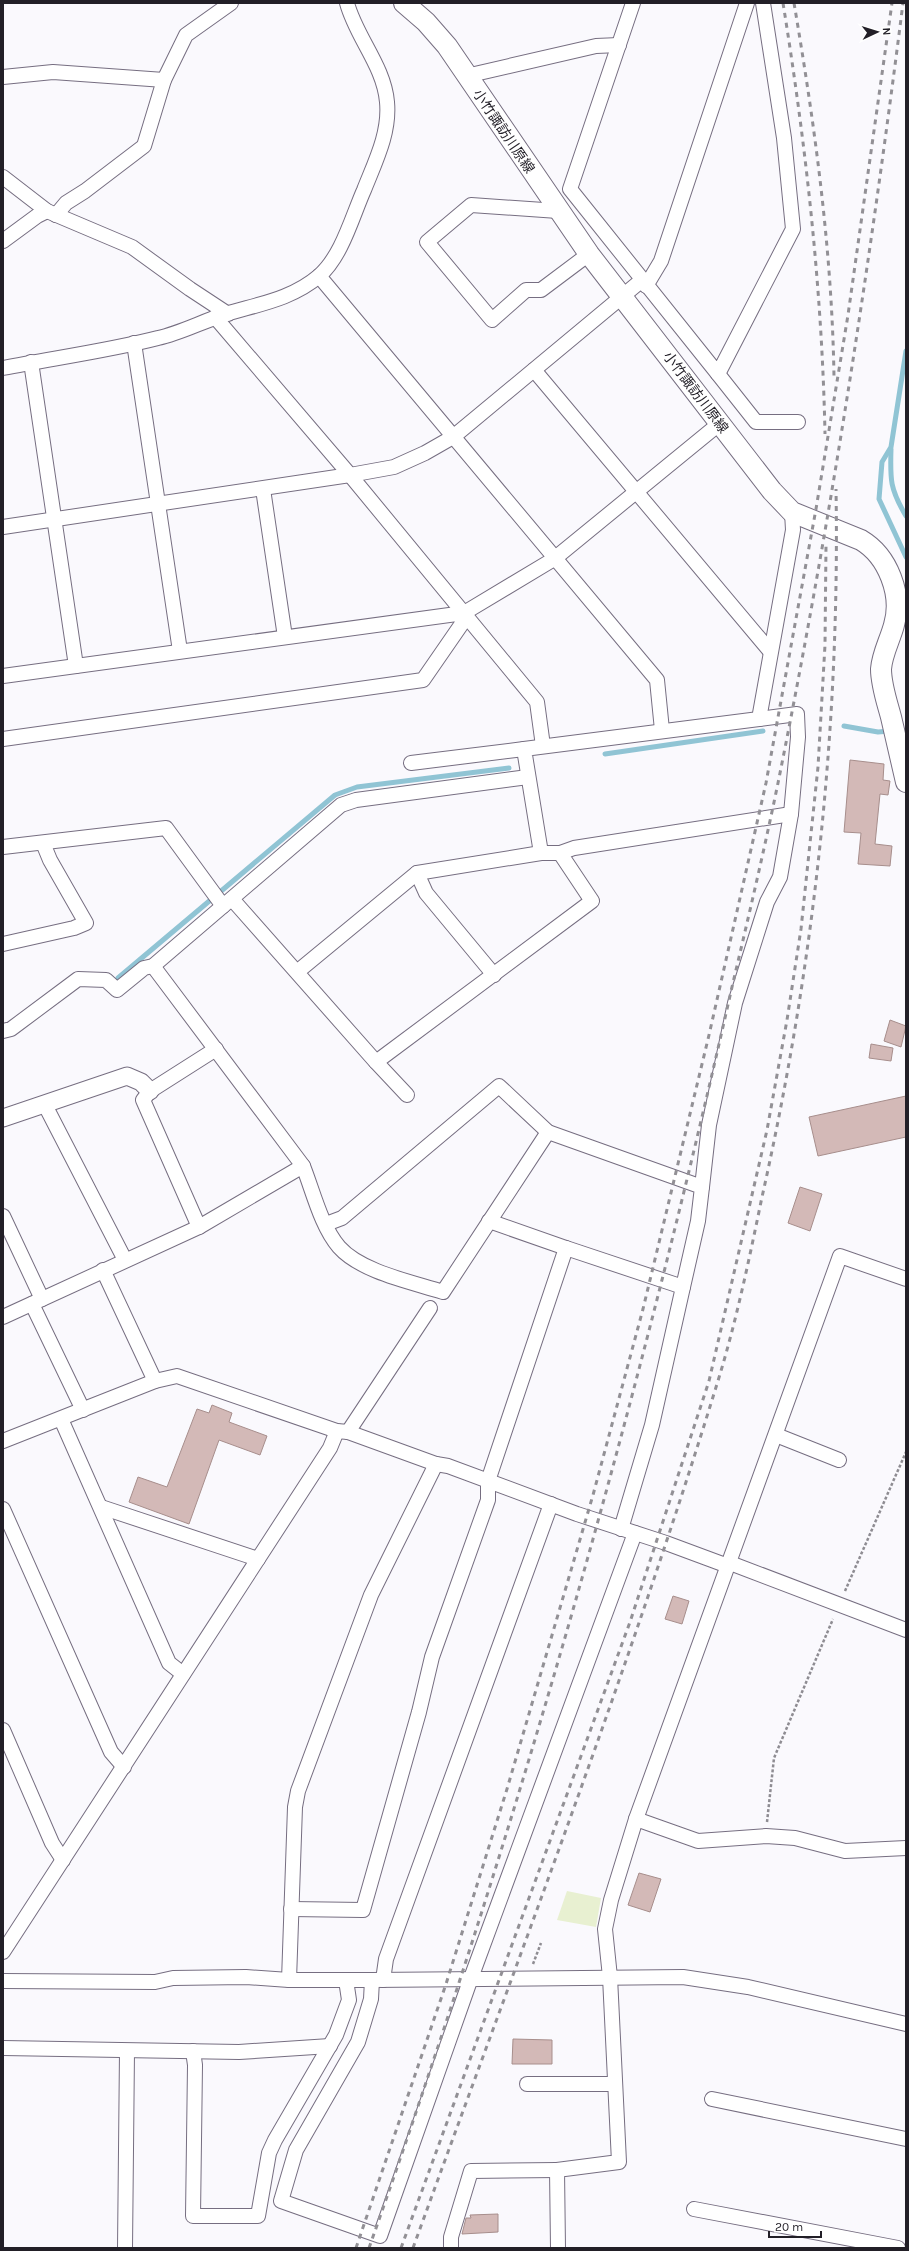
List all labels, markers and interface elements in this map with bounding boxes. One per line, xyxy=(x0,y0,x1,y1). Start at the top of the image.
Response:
north arrow xyxy=(857,12,897,52)
text: N xyxy=(880,27,893,36)
street label: 小竹諏訪川原線 xyxy=(469,86,538,177)
street label: 小竹諏訪川原線 xyxy=(659,348,732,437)
scale bar xyxy=(769,2213,821,2239)
text: 20 m xyxy=(775,2220,803,2234)

